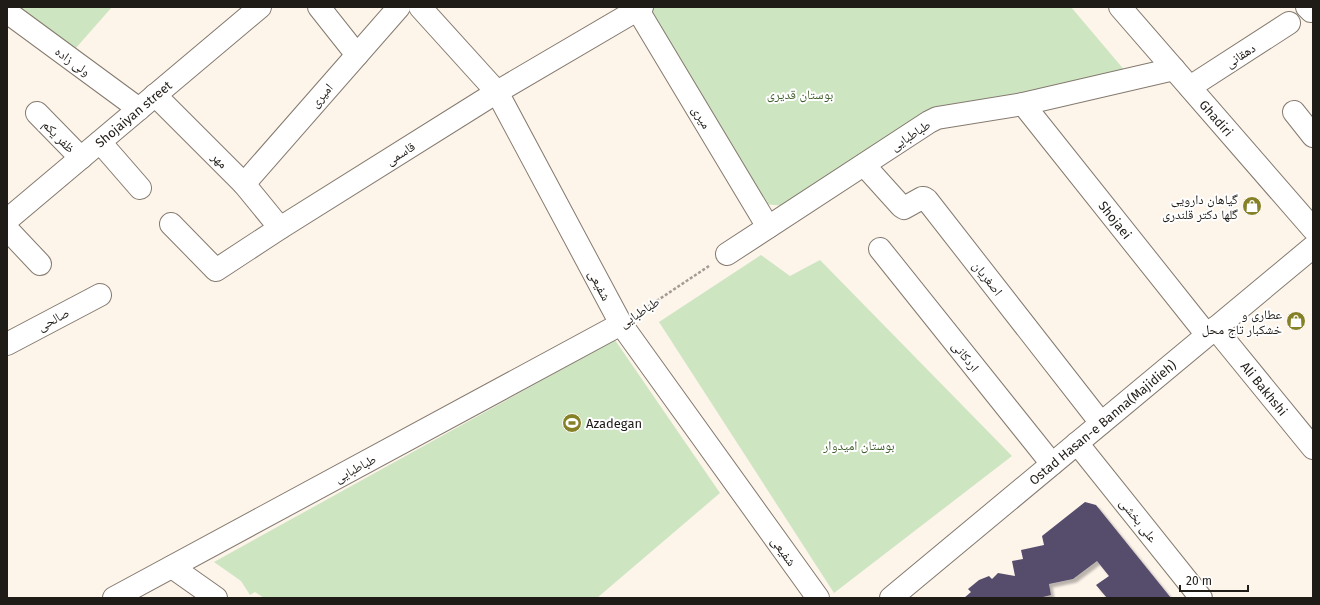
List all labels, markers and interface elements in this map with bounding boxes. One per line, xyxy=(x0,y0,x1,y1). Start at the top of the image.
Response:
street label: دهقانی xyxy=(1222,40,1259,71)
street label: ولی زاده xyxy=(52,44,93,80)
street label: Shojaiyan street xyxy=(92,77,175,151)
street label: امیری xyxy=(307,80,337,111)
park label: بوستان قدیری xyxy=(767,87,833,103)
street label: Ghadiri xyxy=(1196,97,1236,139)
street label: میری xyxy=(688,103,714,132)
street label: ظفر یکم xyxy=(39,117,78,156)
street label: طباطبایی xyxy=(887,117,934,155)
street label: قاسمی xyxy=(383,139,418,169)
street label: مهر xyxy=(207,149,231,172)
place label: گیاهان دارویی گلها دکتر قلندری xyxy=(1162,192,1239,223)
shop icon: گیاهان دارویی گلها دکتر قلندری xyxy=(1241,195,1263,217)
street label: Shojaei xyxy=(1095,198,1134,242)
street label: اصغریان xyxy=(969,258,1006,299)
street label: شفیعی xyxy=(584,267,614,304)
street label: طباطبایی xyxy=(616,294,663,332)
street label: صالحی xyxy=(35,305,72,335)
place label: عطاری و خشکبار تاج محل xyxy=(1202,307,1282,339)
shop icon: عطاری و خشکبار تاج محل xyxy=(1285,310,1307,332)
street label: اردکانی xyxy=(948,338,982,375)
street label: Ostad Hasan-e Banna(Majidieh) xyxy=(1026,357,1179,488)
street label: Ali Bakhshi xyxy=(1238,359,1290,419)
sports icon: Azadegan xyxy=(561,412,583,434)
place label: Azadegan xyxy=(586,416,642,431)
park label: بوستان امیدوار xyxy=(822,438,895,454)
street label: طباطبایی xyxy=(332,451,379,486)
street label: علی بخشی xyxy=(1116,495,1161,546)
street label: شفیعی xyxy=(767,534,799,569)
scale bar xyxy=(1180,567,1248,593)
text: 20 m xyxy=(1186,574,1212,588)

